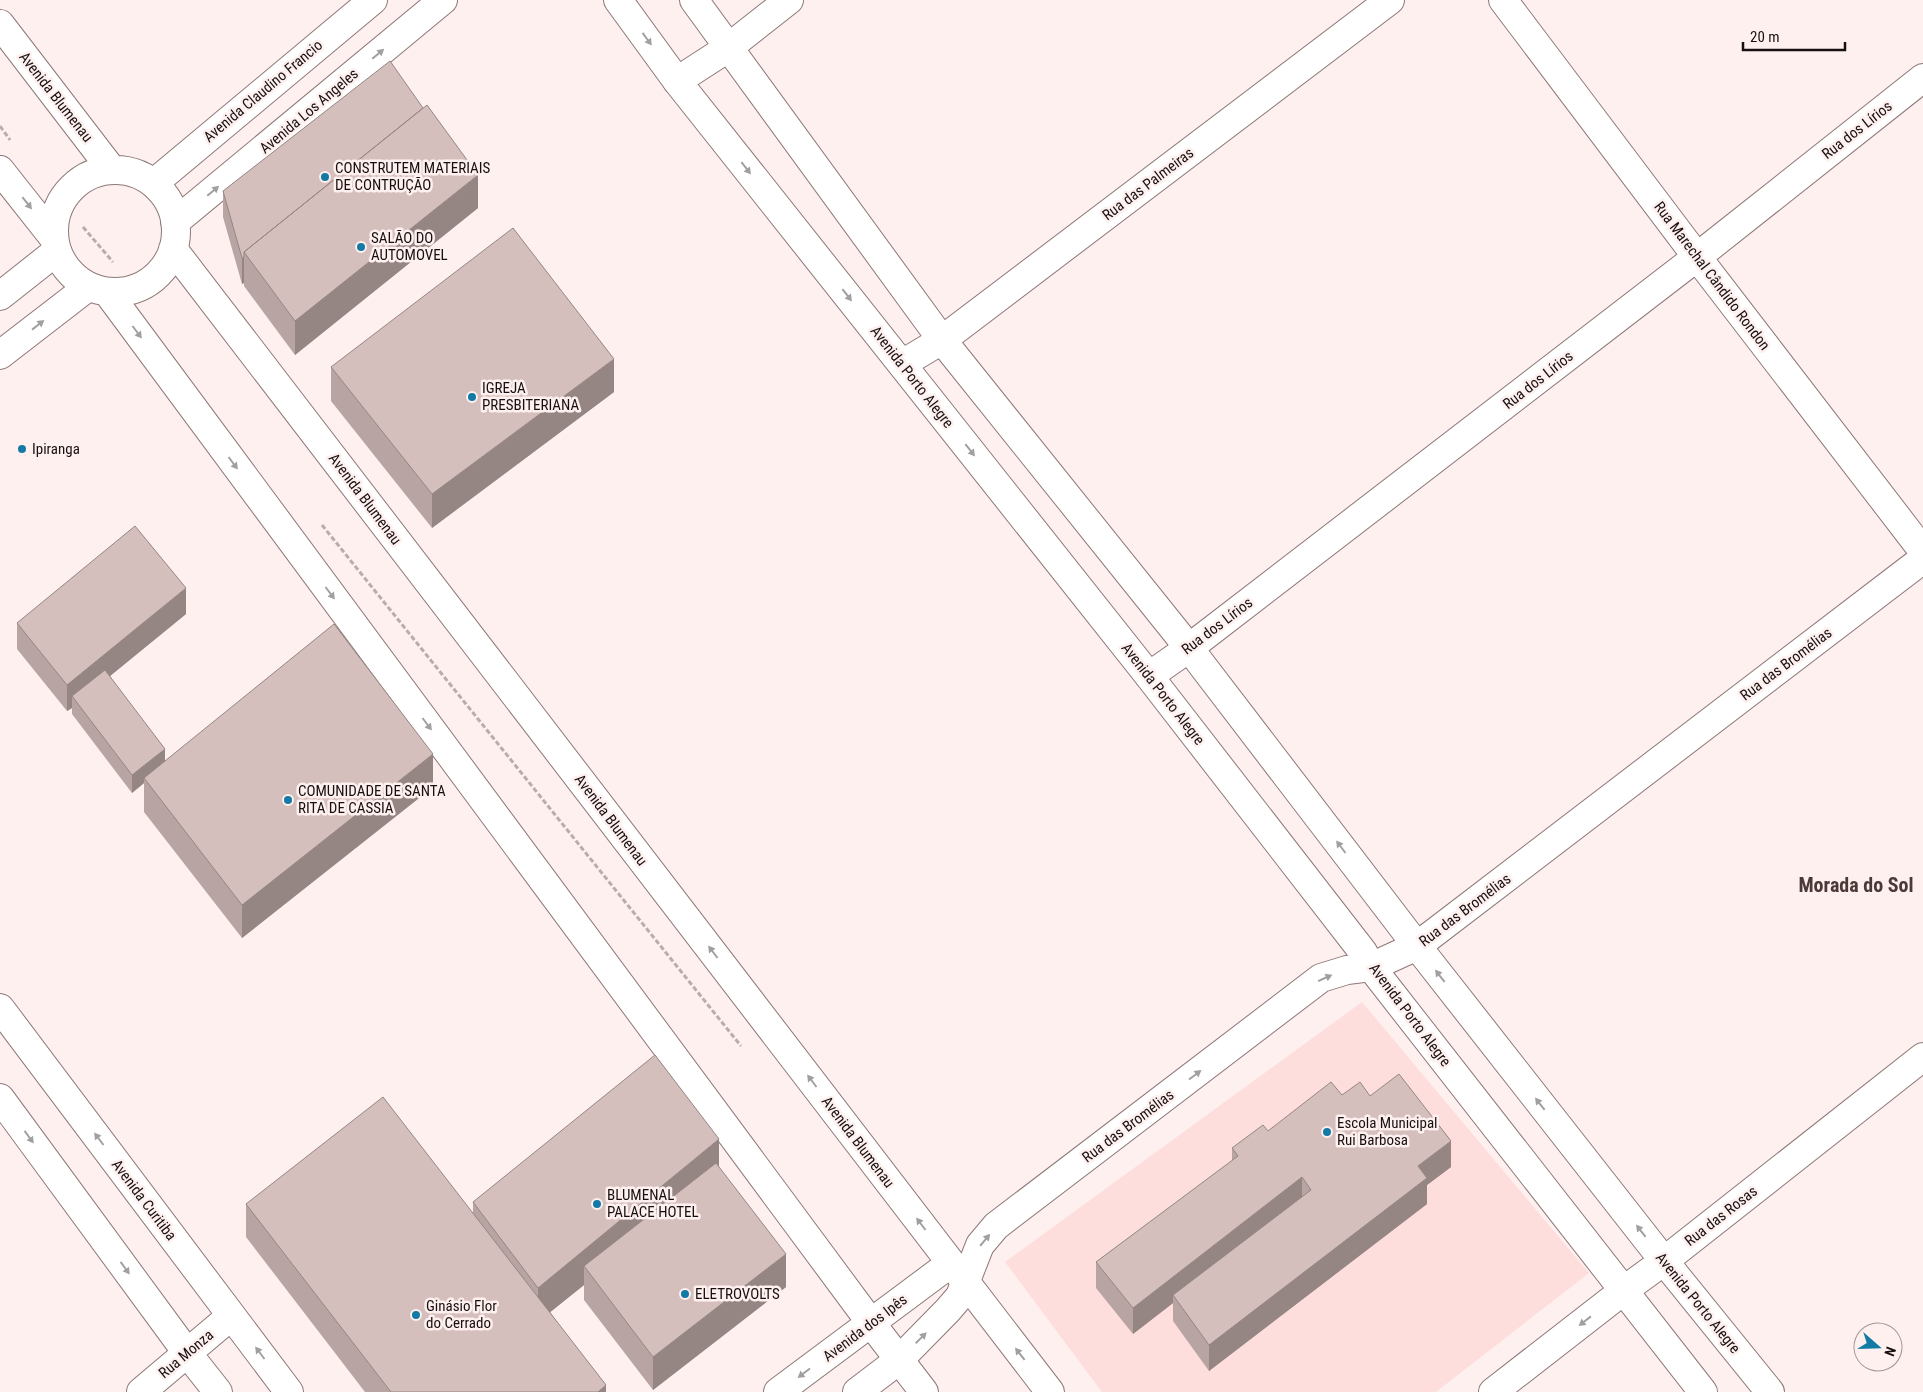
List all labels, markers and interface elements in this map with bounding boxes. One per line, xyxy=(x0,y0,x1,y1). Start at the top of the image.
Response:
scale bar xyxy=(1743,20,1846,52)
text: 20 m xyxy=(1750,28,1780,46)
one-way arrow xyxy=(642,32,652,46)
street label: Avenida Claudino Francio xyxy=(200,36,326,146)
street label: Avenida Blumenau xyxy=(15,48,97,146)
one-way arrow xyxy=(371,48,384,59)
street label: Avenida Los Angeles xyxy=(256,64,362,157)
street label: Rua dos Lírios xyxy=(1818,97,1896,163)
street label: Rua das Palmeiras xyxy=(1099,144,1197,224)
place label: CONSTRUTEM MATERIAIS DE CONTRUÇÃO xyxy=(335,159,490,194)
one-way arrow xyxy=(741,161,752,174)
marker: CONSTRUTEM MATERIAIS DE CONTRUÇÃO xyxy=(319,171,331,183)
one-way arrow xyxy=(206,185,219,196)
one-way arrow xyxy=(21,196,32,209)
street label: Rua Marechal Cândido Rondon xyxy=(1650,198,1774,354)
place label: SALÃO DO AUTOMOVEL xyxy=(371,229,448,264)
marker: SALÃO DO AUTOMOVEL xyxy=(355,241,367,253)
one-way arrow xyxy=(842,288,852,302)
one-way arrow xyxy=(32,320,45,330)
street label: Avenida Porto Alegre xyxy=(867,322,957,432)
one-way arrow xyxy=(132,325,142,339)
street label: Rua dos Lírios xyxy=(1499,347,1577,413)
place label: IGREJA PRESBITERIANA xyxy=(482,379,579,414)
marker: IGREJA PRESBITERIANA xyxy=(466,391,478,403)
place label: Ipiranga xyxy=(32,440,80,458)
marker: Ipiranga xyxy=(16,443,28,455)
one-way arrow xyxy=(964,443,975,456)
street label: Avenida Blumenau xyxy=(325,450,405,548)
one-way arrow xyxy=(228,456,239,469)
one-way arrow xyxy=(325,586,335,600)
street label: Rua dos Lírios xyxy=(1178,593,1256,659)
street label: Rua das Bromélias xyxy=(1737,624,1836,704)
street label: Avenida Porto Alegre xyxy=(1118,639,1208,749)
one-way arrow xyxy=(422,717,432,731)
street label: Avenida Blumenau xyxy=(571,771,651,869)
place label: COMUNIDADE DE SANTA RITA DE CASSIA xyxy=(298,782,446,817)
marker: COMUNIDADE DE SANTA RITA DE CASSIA xyxy=(282,794,294,806)
one-way arrow xyxy=(1336,841,1347,854)
street label: Rua das Bromélias xyxy=(1416,870,1515,950)
district label: Morada do Sol xyxy=(1798,873,1914,897)
one-way arrow xyxy=(708,946,718,959)
street label: Avenida Porto Alegre xyxy=(1365,960,1455,1070)
one-way arrow xyxy=(1435,969,1446,982)
one-way arrow xyxy=(1318,973,1332,981)
one-way arrow xyxy=(1188,1069,1201,1080)
one-way arrow xyxy=(806,1075,817,1088)
street label: Rua das Bromélias xyxy=(1079,1086,1178,1166)
street label: Avenida Blumenau xyxy=(818,1093,898,1191)
one-way arrow xyxy=(1535,1097,1546,1110)
place label: Escola Municipal Rui Barbosa xyxy=(1337,1114,1438,1149)
marker: Escola Municipal Rui Barbosa xyxy=(1321,1126,1333,1138)
one-way arrow xyxy=(24,1130,34,1144)
one-way arrow xyxy=(93,1133,104,1146)
street label: Avenida Curitiba xyxy=(108,1156,180,1244)
street label: Rua das Rosas xyxy=(1681,1182,1761,1250)
place label: BLUMENAL PALACE HOTEL xyxy=(607,1186,699,1221)
marker: BLUMENAL PALACE HOTEL xyxy=(591,1198,603,1210)
one-way arrow xyxy=(916,1218,927,1231)
one-way arrow xyxy=(1635,1225,1646,1238)
one-way arrow xyxy=(979,1234,990,1247)
street label: Avenida Porto Alegre xyxy=(1652,1249,1744,1357)
one-way arrow xyxy=(120,1261,130,1275)
place label: ELETROVOLTS xyxy=(695,1285,780,1303)
marker: ELETROVOLTS xyxy=(679,1288,691,1300)
street label: Avenida dos Ipês xyxy=(819,1290,911,1365)
place label: Ginásio Flor do Cerrado xyxy=(426,1297,497,1332)
marker: Ginásio Flor do Cerrado xyxy=(410,1309,422,1321)
one-way arrow xyxy=(1579,1315,1592,1326)
north arrow xyxy=(1853,1322,1903,1372)
street label: Rua Monza xyxy=(155,1326,217,1382)
one-way arrow xyxy=(914,1332,926,1344)
text: N xyxy=(1881,1345,1899,1358)
one-way arrow xyxy=(254,1347,265,1360)
one-way arrow xyxy=(1014,1347,1025,1360)
one-way arrow xyxy=(797,1368,811,1378)

